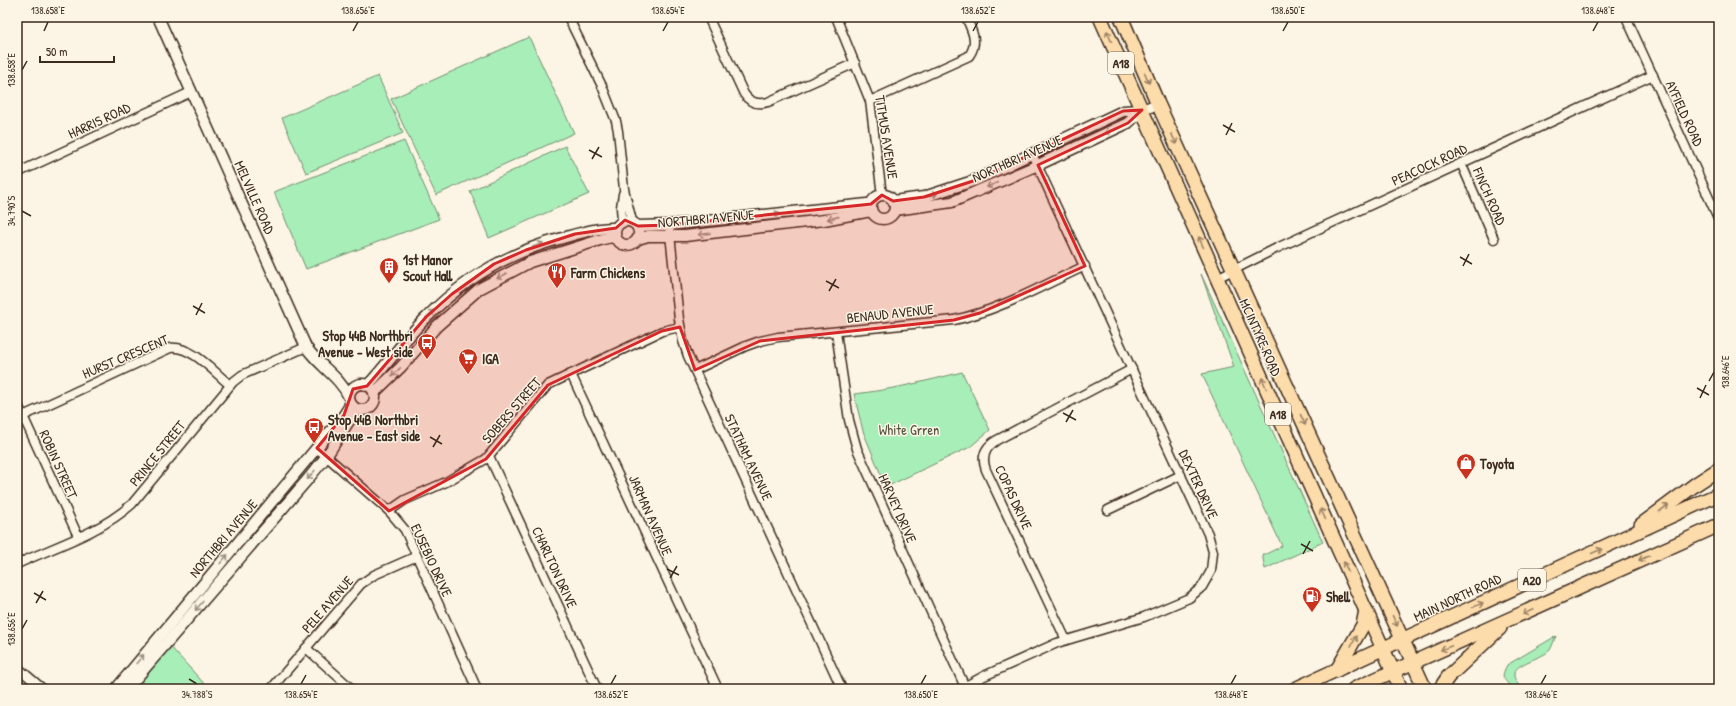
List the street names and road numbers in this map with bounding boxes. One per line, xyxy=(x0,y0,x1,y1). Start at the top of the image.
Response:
road number: A18 xyxy=(1108,52,1134,74)
street label: AYFIELD ROAD xyxy=(1662,77,1709,149)
street label: TITMUS AVENUE xyxy=(871,94,903,180)
street label: HARRIS ROAD xyxy=(65,97,134,143)
street label: NORTHBRI AVENUE xyxy=(969,130,1065,186)
street label: PEACOCK ROAD xyxy=(1388,138,1470,190)
street label: MELVILLE ROAD xyxy=(230,157,280,237)
street label: FINCH ROAD xyxy=(1468,163,1511,228)
street label: NORTHBRI AVENUE xyxy=(657,204,755,232)
street label: MCINTYRE ROAD xyxy=(1235,295,1287,379)
street label: BENAUD AVENUE xyxy=(846,299,934,327)
street label: HURST CRESCENT xyxy=(79,329,171,383)
street label: SOBERS STREET xyxy=(477,373,545,447)
road number: A18 xyxy=(1265,403,1291,425)
street label: STATHAM AVENUE xyxy=(721,411,777,503)
street label: PRINCE STREET xyxy=(125,416,190,490)
street label: ROBIN STREET xyxy=(35,427,83,502)
street label: DEXTER DRIVE xyxy=(1175,446,1223,522)
street label: COPAS DRIVE xyxy=(991,462,1037,532)
street label: HARVEY DRIVE xyxy=(874,471,922,545)
street label: JARMAN AVENUE xyxy=(625,472,677,558)
street label: NORTHBRI AVENUE xyxy=(185,495,261,581)
street label: EUSEBIO DRIVE xyxy=(407,521,457,599)
street label: CHARLTON DRIVE xyxy=(528,523,582,611)
street label: MAIN NORTH ROAD xyxy=(1410,568,1504,626)
road number: A20 xyxy=(1518,569,1546,591)
street label: PELE AVENUE xyxy=(297,571,357,637)

